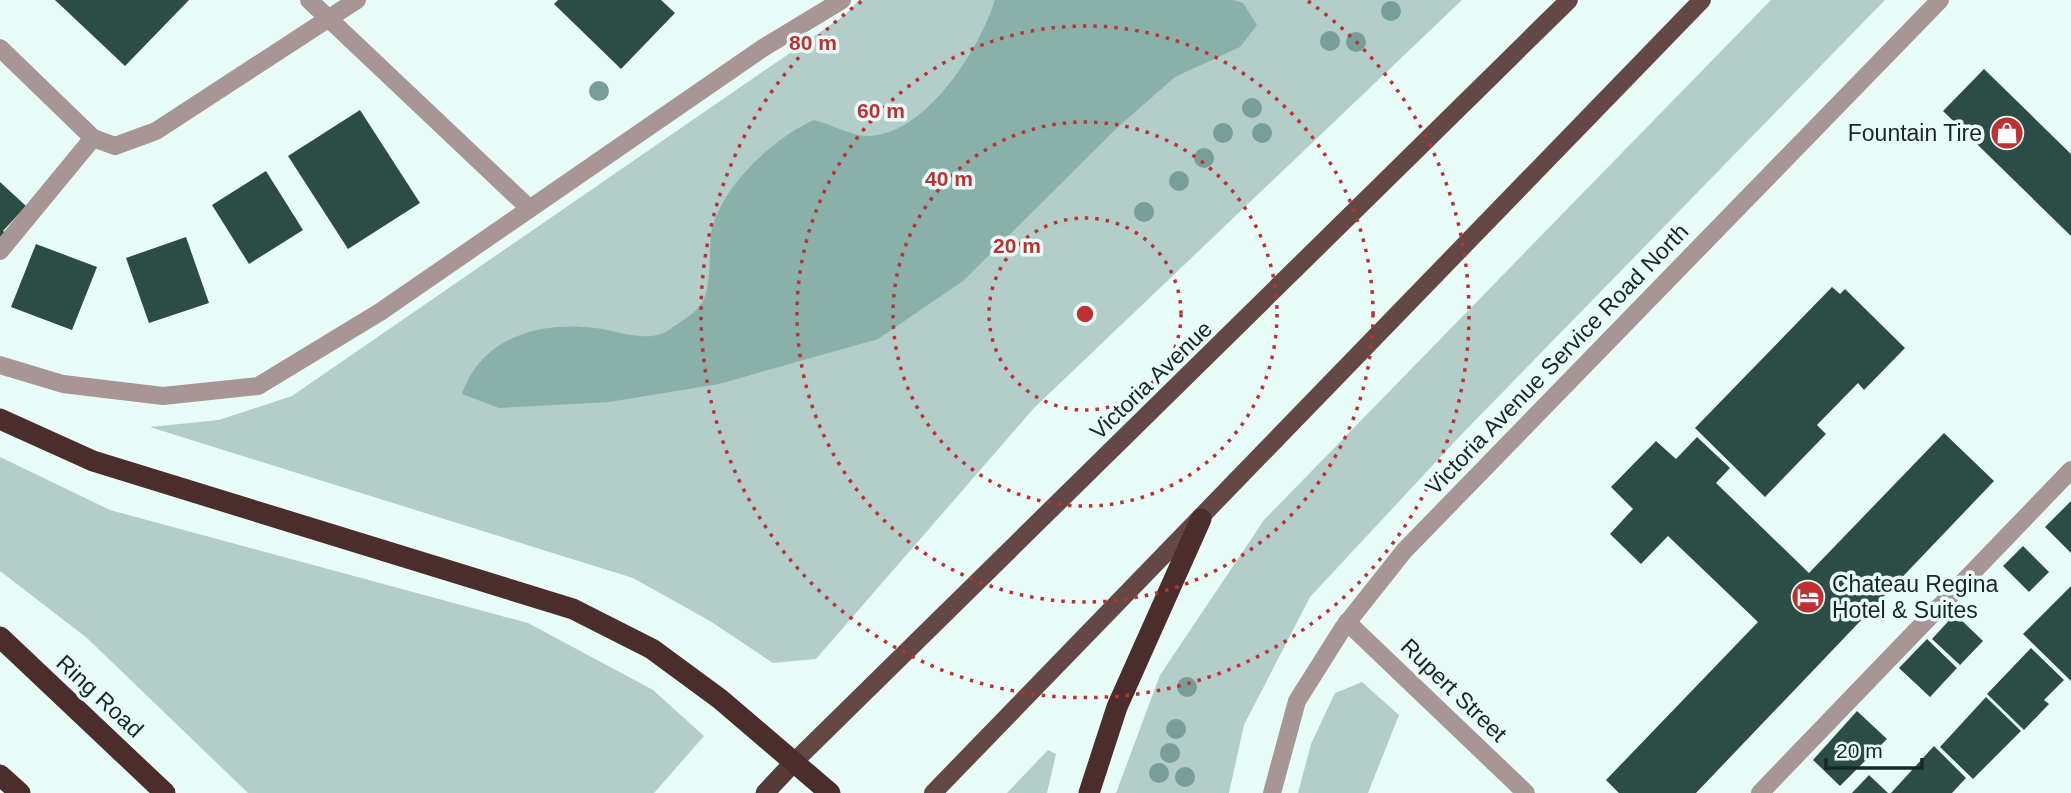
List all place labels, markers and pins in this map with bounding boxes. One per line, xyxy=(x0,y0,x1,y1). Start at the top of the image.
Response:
shop icon: Fountain Tire xyxy=(1988,114,2026,152)
place label: Fountain Tire xyxy=(1848,120,1982,146)
centre of rings xyxy=(1073,302,1097,326)
place label: Chateau Regina Hotel & Suites xyxy=(1832,571,1998,623)
hotel icon: Chateau Regina Hotel & Suites xyxy=(1789,578,1827,616)

